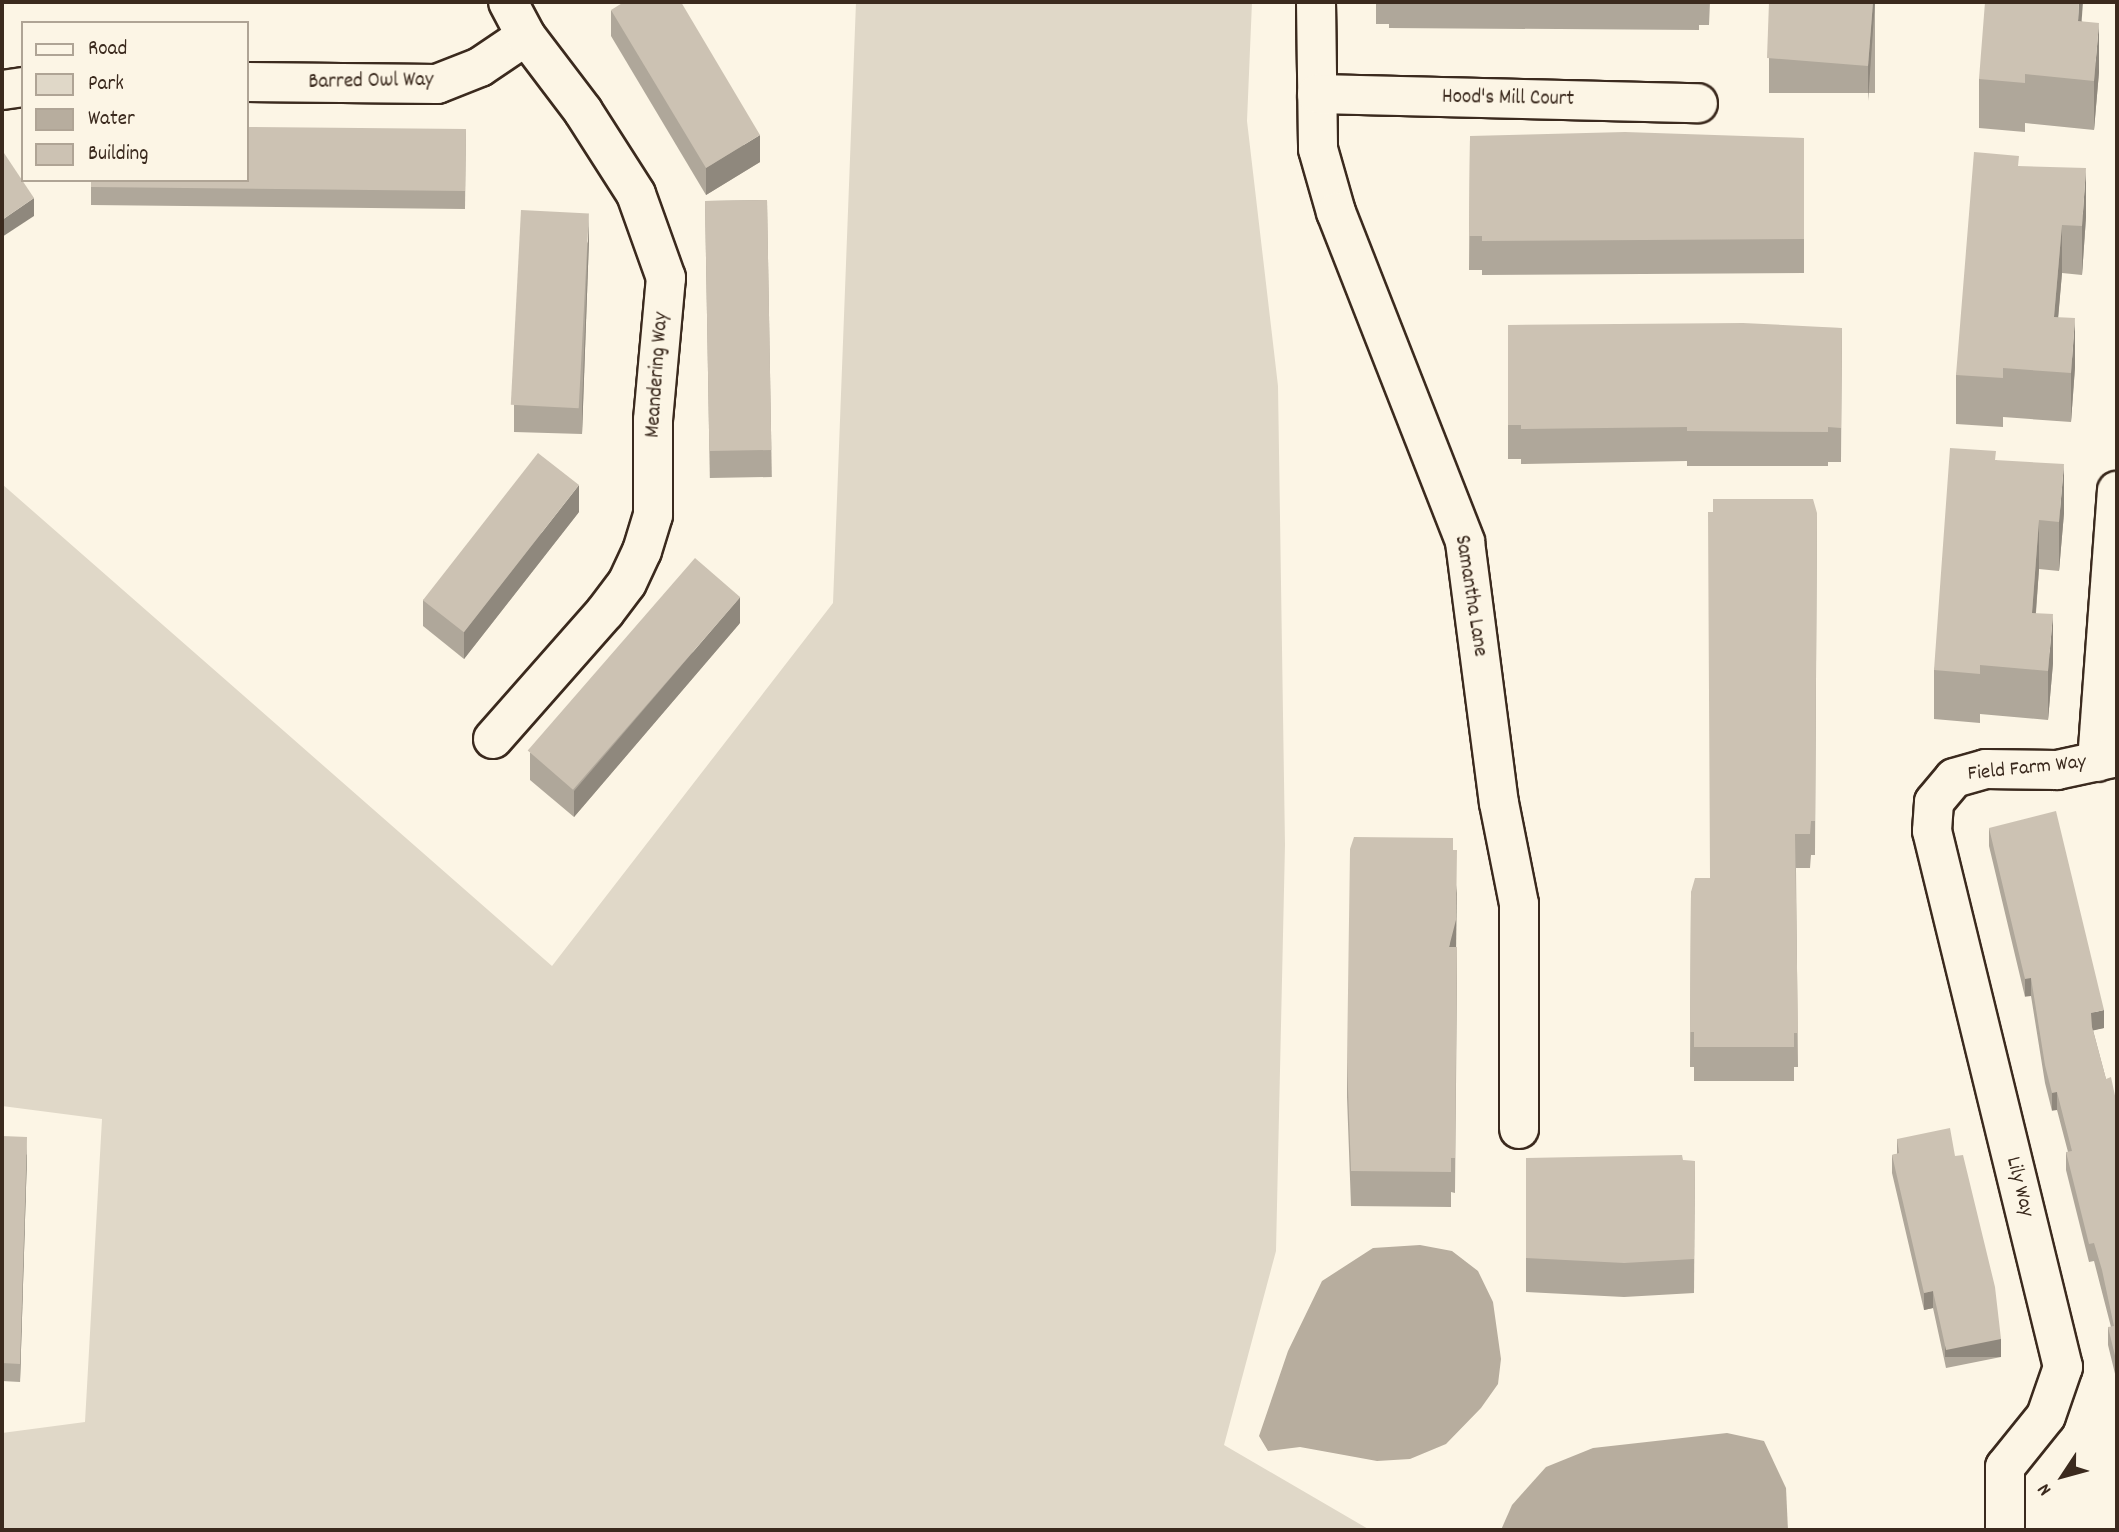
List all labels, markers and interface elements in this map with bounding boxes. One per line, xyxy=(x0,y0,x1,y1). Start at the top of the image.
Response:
legend xyxy=(21,21,248,182)
text: Road xyxy=(88,35,127,65)
street label: Barred Owl Way xyxy=(308,68,434,96)
text: Park xyxy=(88,70,124,100)
street label: Hood's Mill Court xyxy=(1442,85,1574,113)
text: Water xyxy=(88,105,135,135)
text: Building xyxy=(88,140,148,170)
street label: Meandering Way xyxy=(641,311,675,439)
street label: Samantha Lane xyxy=(1448,534,1492,658)
street label: Field Farm Way xyxy=(1967,750,2087,788)
street label: Lily Way xyxy=(1999,1154,2039,1220)
north arrow xyxy=(2028,1441,2098,1511)
text: N xyxy=(2032,1477,2059,1500)

